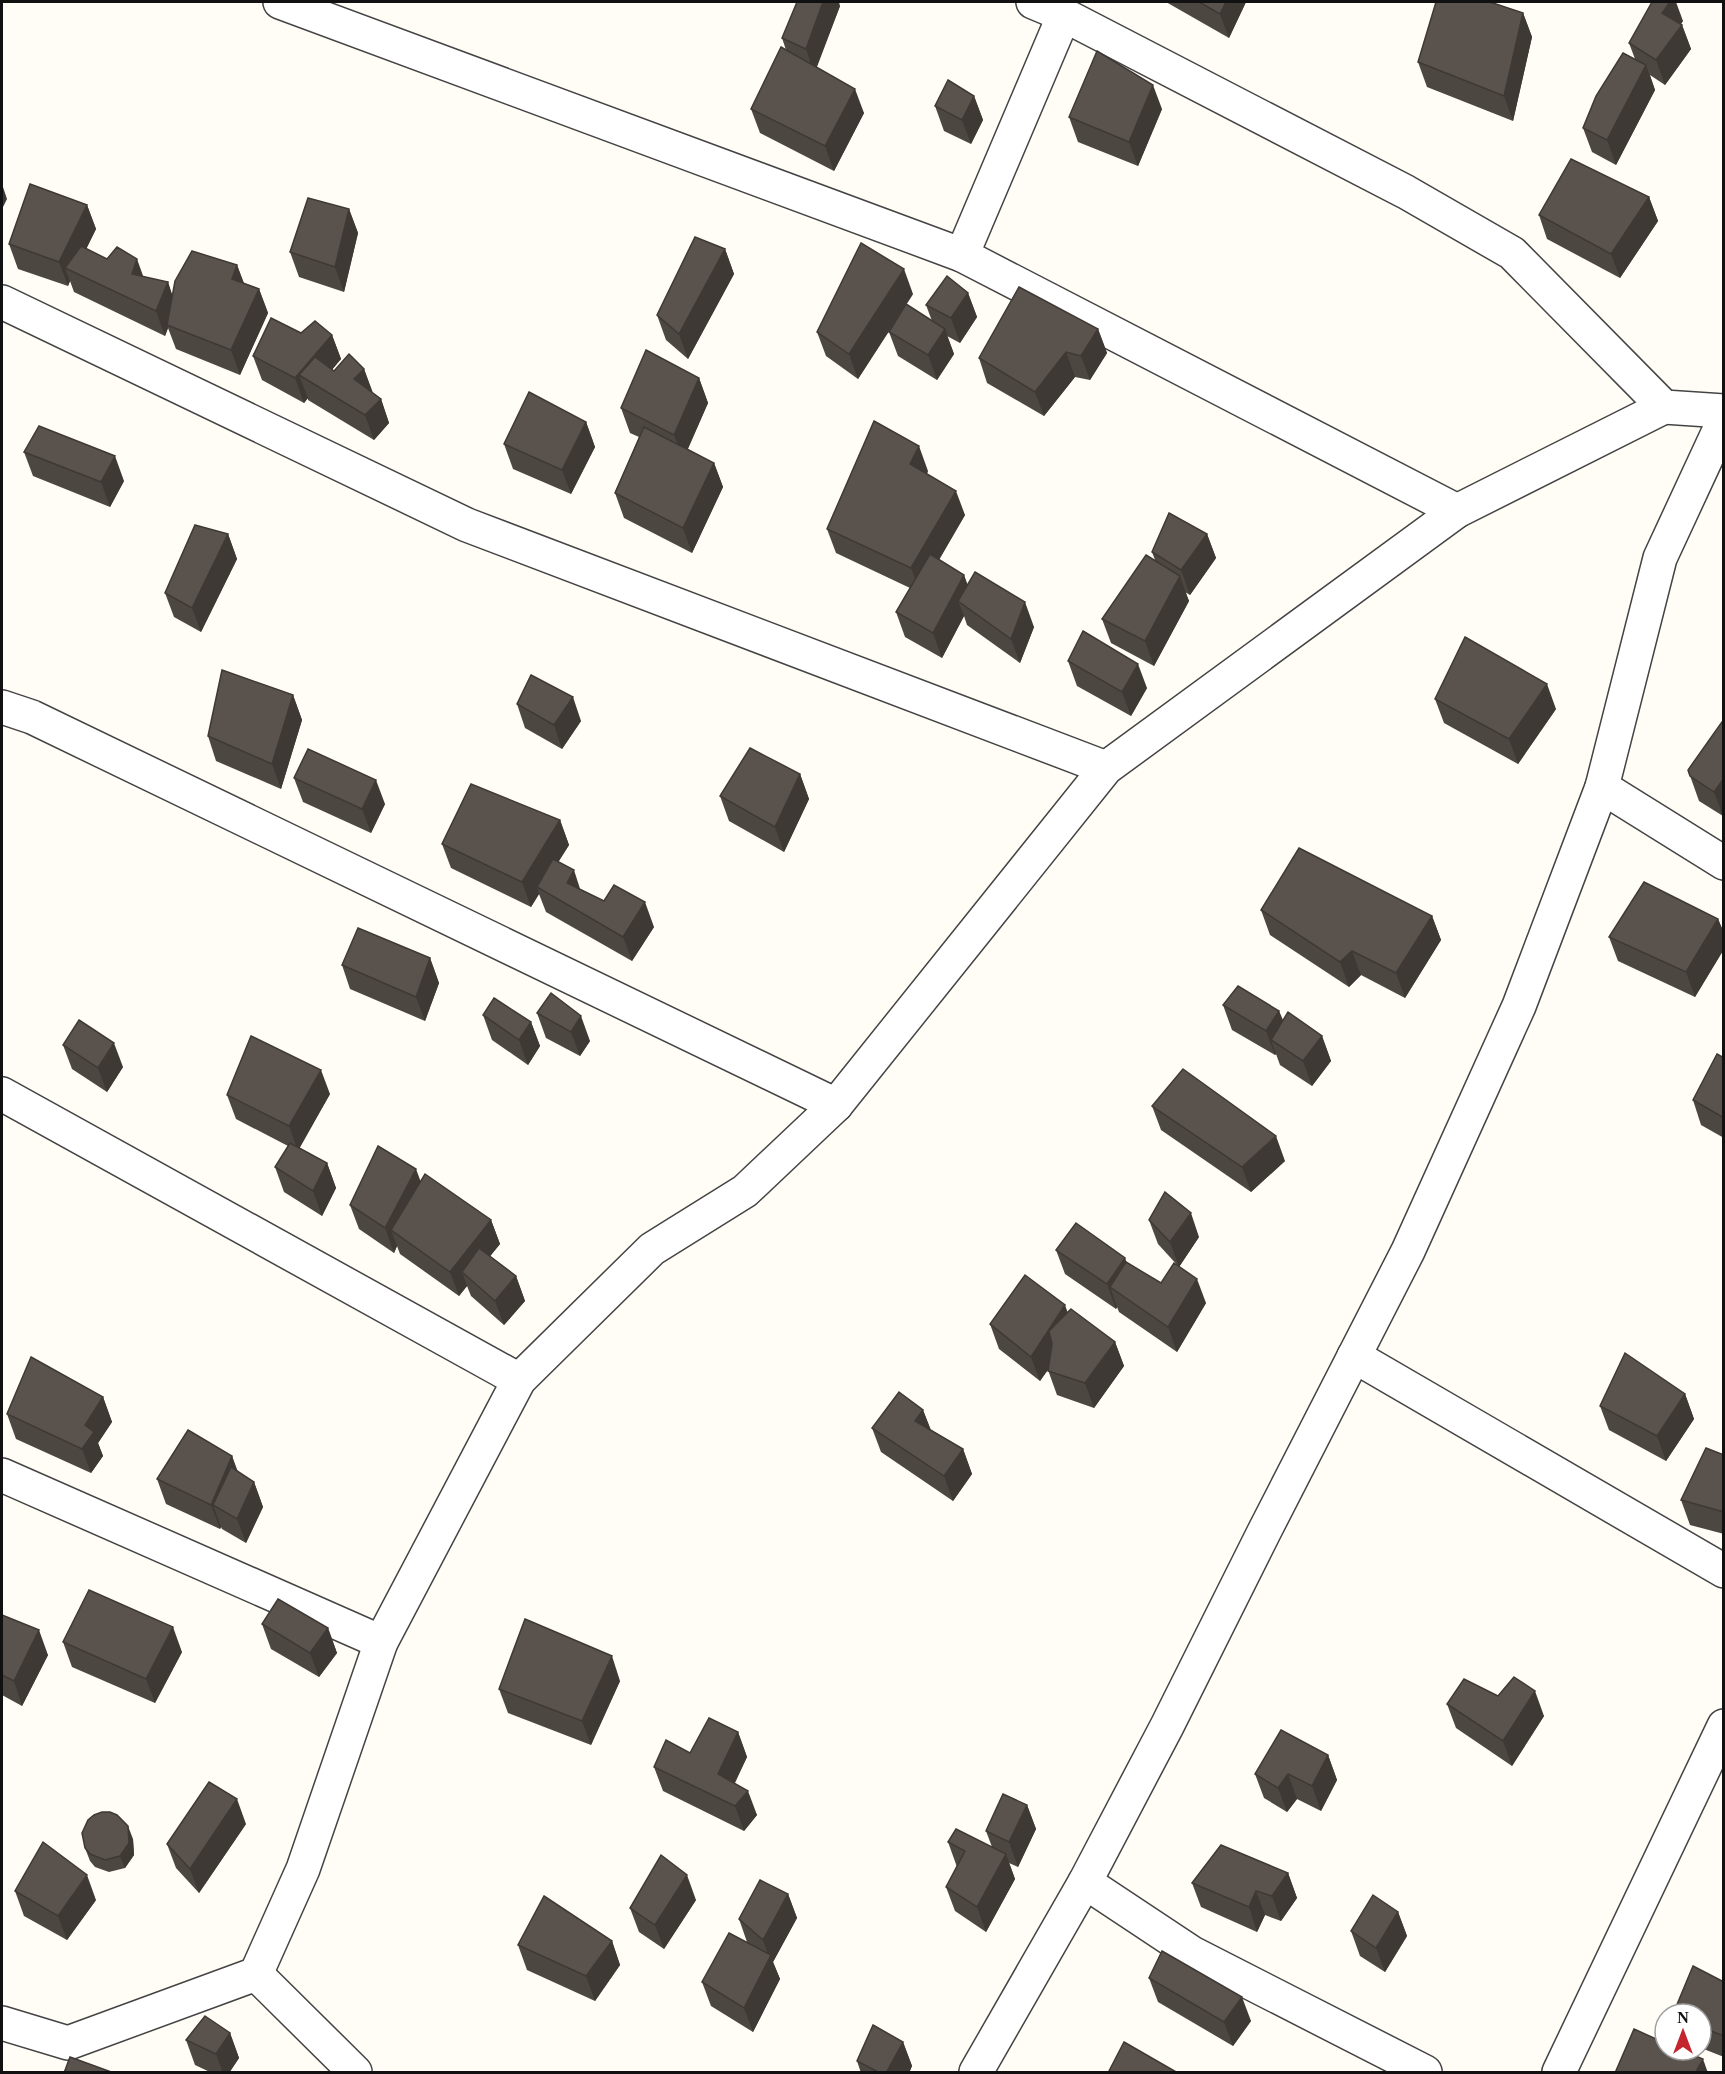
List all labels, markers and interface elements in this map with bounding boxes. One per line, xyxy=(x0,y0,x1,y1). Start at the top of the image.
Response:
north arrow xyxy=(1653,2002,1713,2062)
text: N xyxy=(1677,2009,1689,2026)

